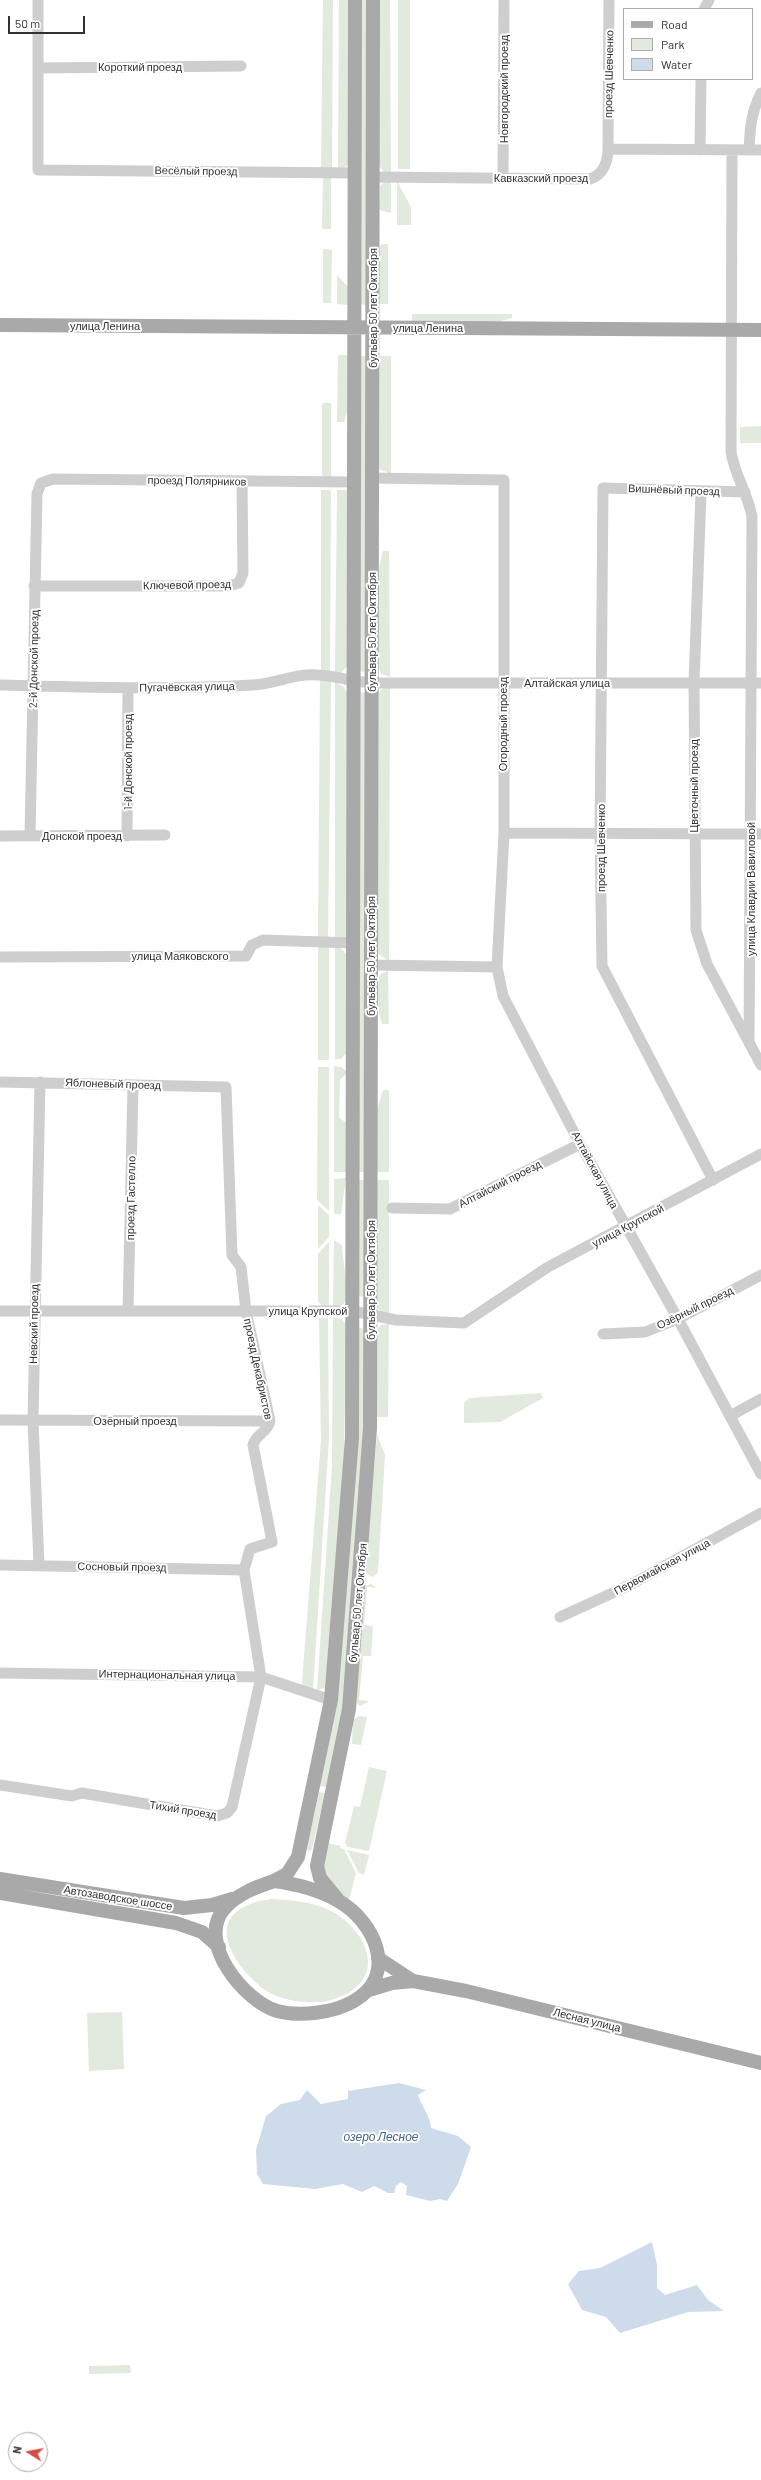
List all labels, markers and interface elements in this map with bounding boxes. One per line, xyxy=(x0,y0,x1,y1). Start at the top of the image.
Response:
scale bar xyxy=(10,8,87,34)
legend xyxy=(623,8,753,80)
text: 50 m xyxy=(15,16,40,30)
text: Road xyxy=(661,17,688,31)
street label: проезд Шевченко xyxy=(602,30,616,118)
street label: Новгородский проезд xyxy=(497,35,511,143)
text: Park xyxy=(661,37,685,51)
text: Water xyxy=(661,57,692,71)
street label: Короткий проезд xyxy=(98,60,182,74)
street label: Весёлый проезд xyxy=(154,164,238,178)
street label: Кавказский проезд xyxy=(494,171,588,185)
street label: бульвар 50 лет Октября xyxy=(366,248,380,368)
street label: улица Ленина xyxy=(70,319,140,333)
street label: улица Ленина xyxy=(393,321,463,335)
street label: проезд Полярников xyxy=(147,474,247,488)
street label: Вишнёвый проезд xyxy=(628,482,720,498)
street label: бульвар 50 лет Октября xyxy=(365,572,379,692)
street label: Ключевой проезд xyxy=(143,578,231,592)
street label: 2-й Донской проезд xyxy=(27,610,41,708)
street label: Алтайская улица xyxy=(524,676,610,690)
street label: Огородный проезд xyxy=(496,677,510,771)
street label: Пугачёвская улица xyxy=(139,680,235,694)
street label: 1-й Донской проезд xyxy=(121,714,135,810)
street label: Цветочный проезд xyxy=(687,739,701,833)
street label: проезд Шевченко xyxy=(594,804,608,892)
street label: улица Клавдии Вавиловой xyxy=(744,822,758,956)
street label: Донской проезд xyxy=(42,829,122,843)
street label: бульвар 50 лет Октября xyxy=(364,896,378,1016)
street label: улица Маяковского xyxy=(131,949,229,963)
street label: Яблоневый проезд xyxy=(65,1076,161,1092)
street label: Алтайская улица xyxy=(569,1129,621,1211)
street label: проезд Гастелло xyxy=(124,1156,138,1240)
street label: Алтайский проезд xyxy=(456,1157,544,1211)
street label: улица Крупской xyxy=(590,1202,666,1250)
street label: бульвар 50 лет Октября xyxy=(364,1220,378,1340)
street label: Невский проезд xyxy=(27,1284,41,1364)
street label: Озёрный проезд xyxy=(655,1284,735,1332)
street label: улица Крупской xyxy=(269,1304,347,1318)
street label: проезд Декабристов xyxy=(241,1317,275,1421)
street label: Озёрный проезд xyxy=(93,1414,177,1428)
street label: Первомайская улица xyxy=(612,1536,712,1598)
street label: бульвар 50 лет Октября xyxy=(346,1543,370,1663)
street label: Сосновый проезд xyxy=(77,1560,167,1574)
street label: Интернациональная улица xyxy=(98,1667,236,1683)
street label: Тихий проезд xyxy=(149,1798,217,1822)
street label: Автозаводское шоссе xyxy=(63,1883,173,1913)
street label: Лесная улица xyxy=(552,2005,622,2035)
water label: озеро Лесное xyxy=(343,2130,419,2144)
north arrow xyxy=(8,2432,48,2472)
text: N xyxy=(10,2445,24,2455)

